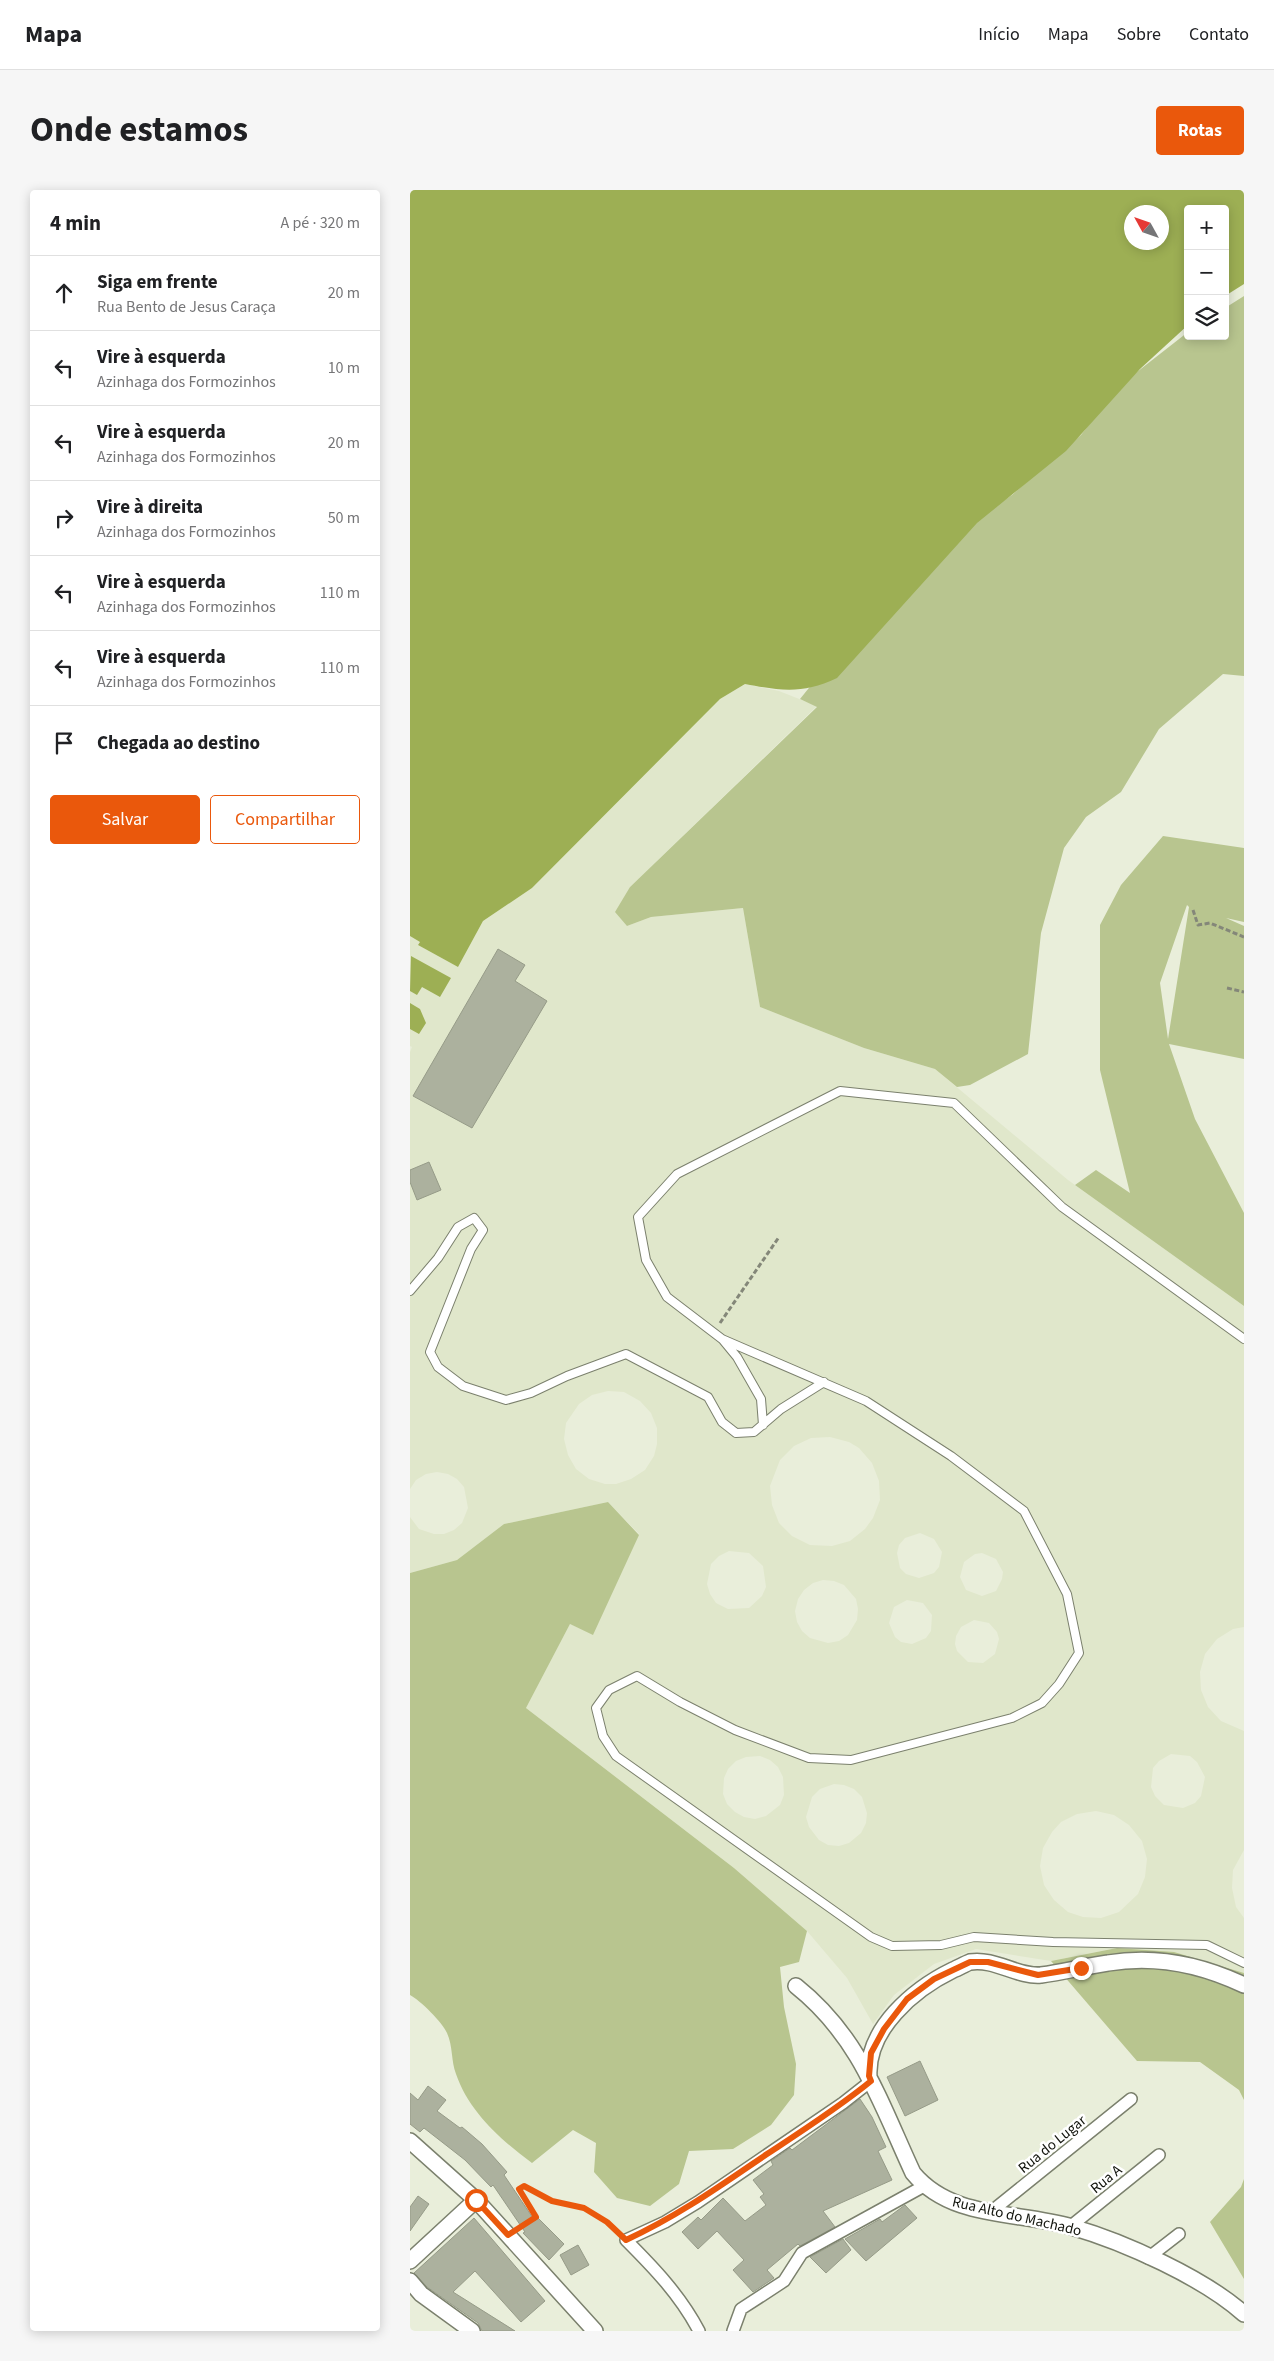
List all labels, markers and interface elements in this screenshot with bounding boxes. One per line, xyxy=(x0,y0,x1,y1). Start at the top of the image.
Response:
text: Mapa xyxy=(25,17,82,52)
text: Início xyxy=(978,22,1020,47)
text: Mapa xyxy=(1048,22,1089,47)
text: Sobre xyxy=(1117,22,1161,47)
text: Contato xyxy=(1189,22,1249,47)
text: Onde estamos xyxy=(30,105,248,155)
button: Rotas xyxy=(1156,106,1244,155)
north arrow xyxy=(1124,205,1169,250)
map controls xyxy=(1184,205,1229,340)
button: + xyxy=(1184,205,1229,250)
text: 4 min xyxy=(50,208,101,238)
text: A pé · 320 m xyxy=(281,212,360,234)
button: − xyxy=(1184,250,1229,295)
text: Siga em frente xyxy=(97,269,218,296)
icon: ahead xyxy=(50,279,78,307)
text: 20 m xyxy=(328,282,360,304)
button: layers xyxy=(1184,295,1229,340)
text: Rua Bento de Jesus Caraça xyxy=(97,296,276,318)
text: Vire à esquerda xyxy=(97,344,226,371)
icon: left xyxy=(50,354,78,382)
text: 10 m xyxy=(328,357,360,379)
text: Azinhaga dos Formozinhos xyxy=(97,371,276,393)
text: Vire à esquerda xyxy=(97,419,226,446)
icon: left xyxy=(50,429,78,457)
text: 20 m xyxy=(328,432,360,454)
text: Azinhaga dos Formozinhos xyxy=(97,446,276,468)
text: Vire à direita xyxy=(97,494,203,521)
icon: right xyxy=(50,504,78,532)
text: 50 m xyxy=(328,507,360,529)
text: Azinhaga dos Formozinhos xyxy=(97,521,276,543)
text: Vire à esquerda xyxy=(97,569,226,596)
icon: left xyxy=(50,579,78,607)
text: 110 m xyxy=(320,582,360,604)
text: Azinhaga dos Formozinhos xyxy=(97,596,276,618)
text: Vire à esquerda xyxy=(97,644,226,671)
icon: left xyxy=(50,654,78,682)
text: 110 m xyxy=(320,657,360,679)
text: Azinhaga dos Formozinhos xyxy=(97,671,276,693)
icon: arrive xyxy=(50,729,78,757)
text: Chegada ao destino xyxy=(97,730,260,757)
button: Salvar xyxy=(50,795,200,844)
button: Compartilhar xyxy=(210,795,360,844)
route end xyxy=(1070,1957,1093,1980)
street label: Rua do Lugar xyxy=(1014,2110,1091,2178)
street label: Rua A xyxy=(1086,2160,1127,2199)
route start xyxy=(465,2189,488,2212)
street label: Rua Alto do Machado xyxy=(950,2191,1084,2242)

